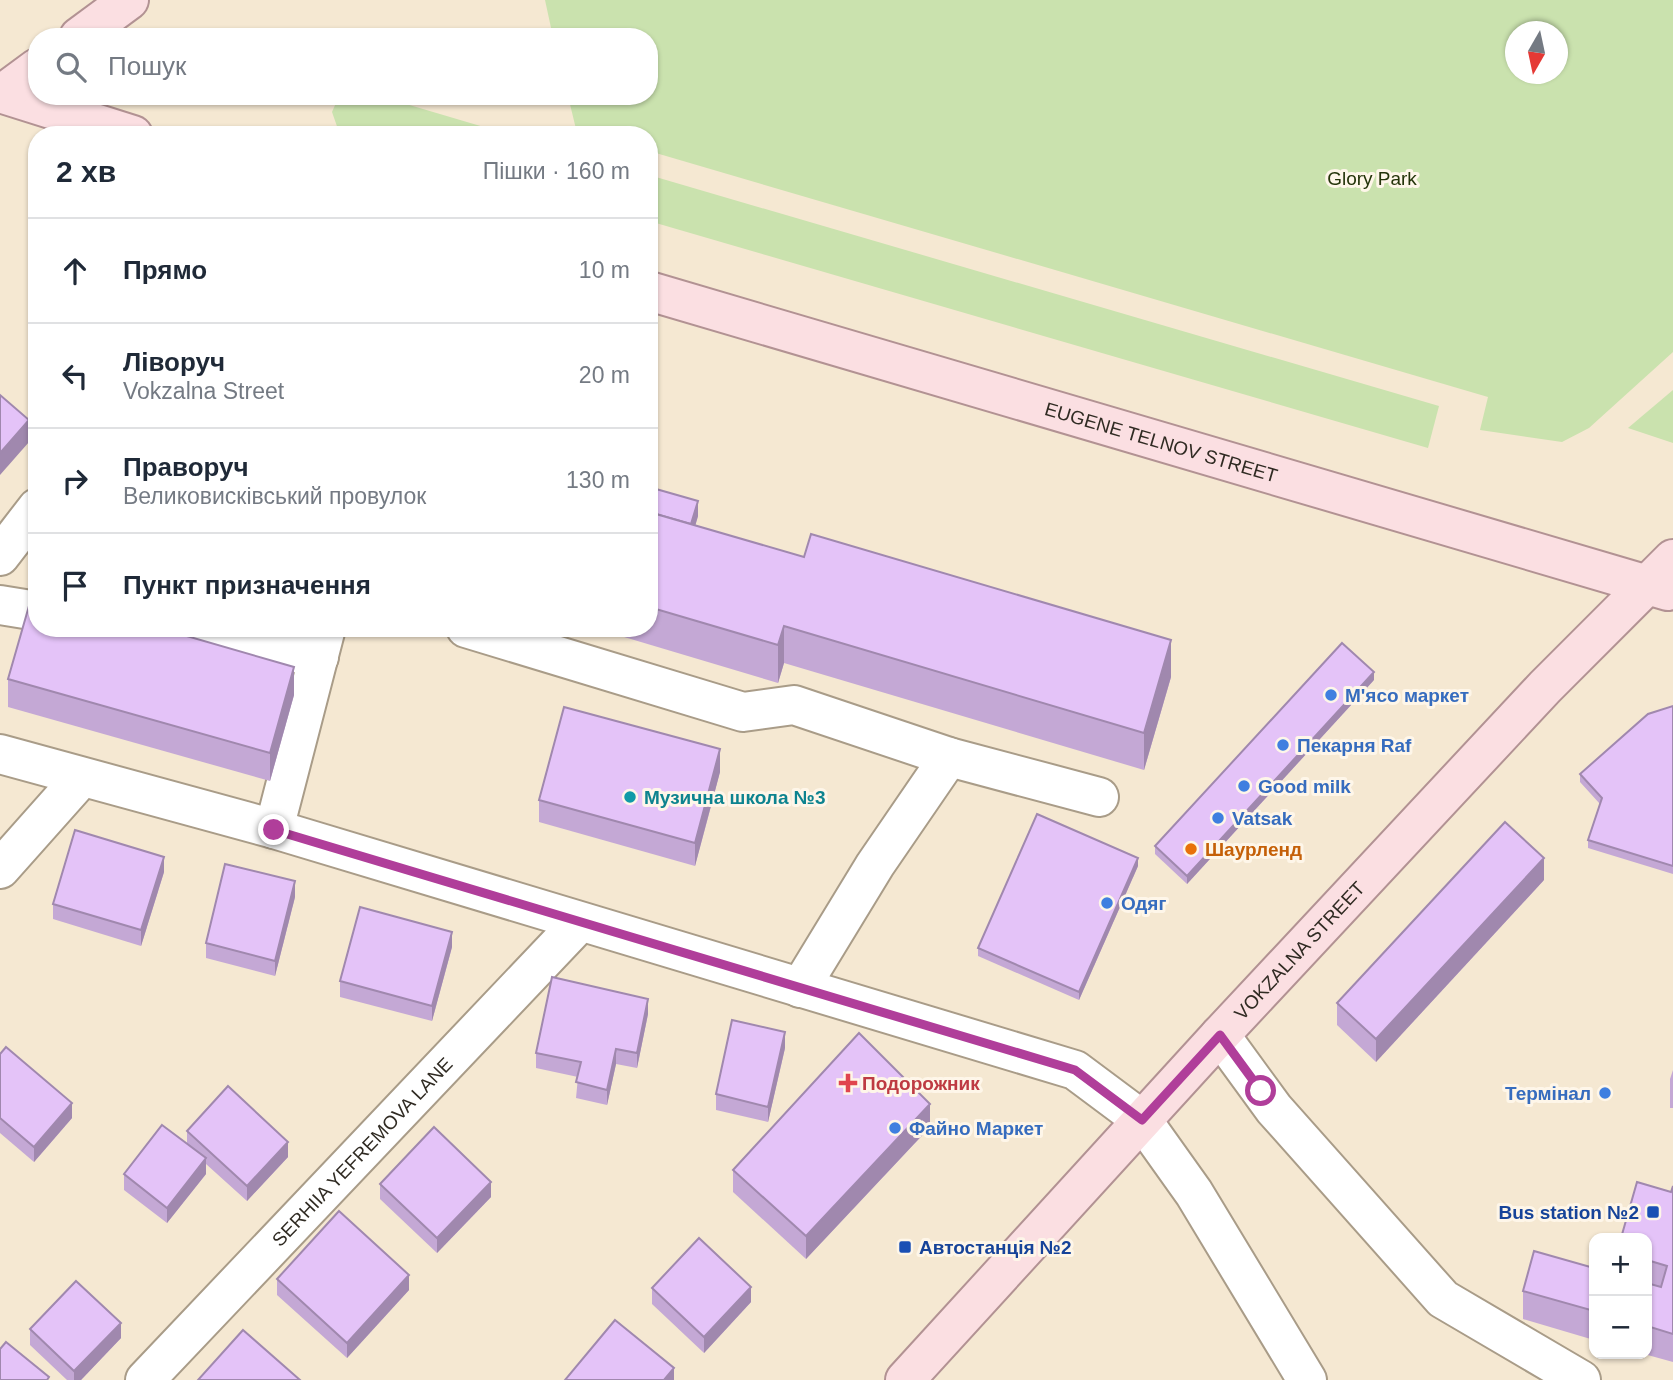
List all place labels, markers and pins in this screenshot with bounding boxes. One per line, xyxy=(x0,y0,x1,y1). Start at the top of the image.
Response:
place label: М'ясо маркет xyxy=(1345,685,1469,706)
marker: М'ясо маркет xyxy=(1323,687,1339,703)
place label: Пекарня Raf xyxy=(1297,735,1412,756)
marker: Пекарня Raf xyxy=(1275,737,1291,753)
place label: Good milk xyxy=(1258,776,1351,797)
marker: Good milk xyxy=(1236,778,1252,794)
place label: Музична школа №3 xyxy=(644,787,826,808)
marker: Музична школа №3 xyxy=(622,789,638,805)
place label: Vatsak xyxy=(1232,808,1293,829)
marker: Vatsak xyxy=(1210,810,1226,826)
place label: Шаурленд xyxy=(1205,839,1302,860)
marker: Шаурленд xyxy=(1183,841,1199,857)
place label: Одяг xyxy=(1121,893,1166,914)
marker: Одяг xyxy=(1099,895,1115,911)
place label: Подорожник xyxy=(862,1073,980,1094)
marker: Подорожник xyxy=(840,1075,856,1091)
place label: Термінал xyxy=(1505,1083,1591,1104)
marker: Термінал xyxy=(1597,1085,1613,1101)
place label: Файно Маркет xyxy=(909,1118,1043,1139)
marker: Файно Маркет xyxy=(887,1120,903,1136)
place label: Bus station №2 xyxy=(1499,1202,1639,1223)
marker: Bus station №2 xyxy=(1645,1204,1661,1220)
place label: Автостанція №2 xyxy=(919,1237,1072,1258)
marker: Автостанція №2 xyxy=(897,1239,913,1255)

